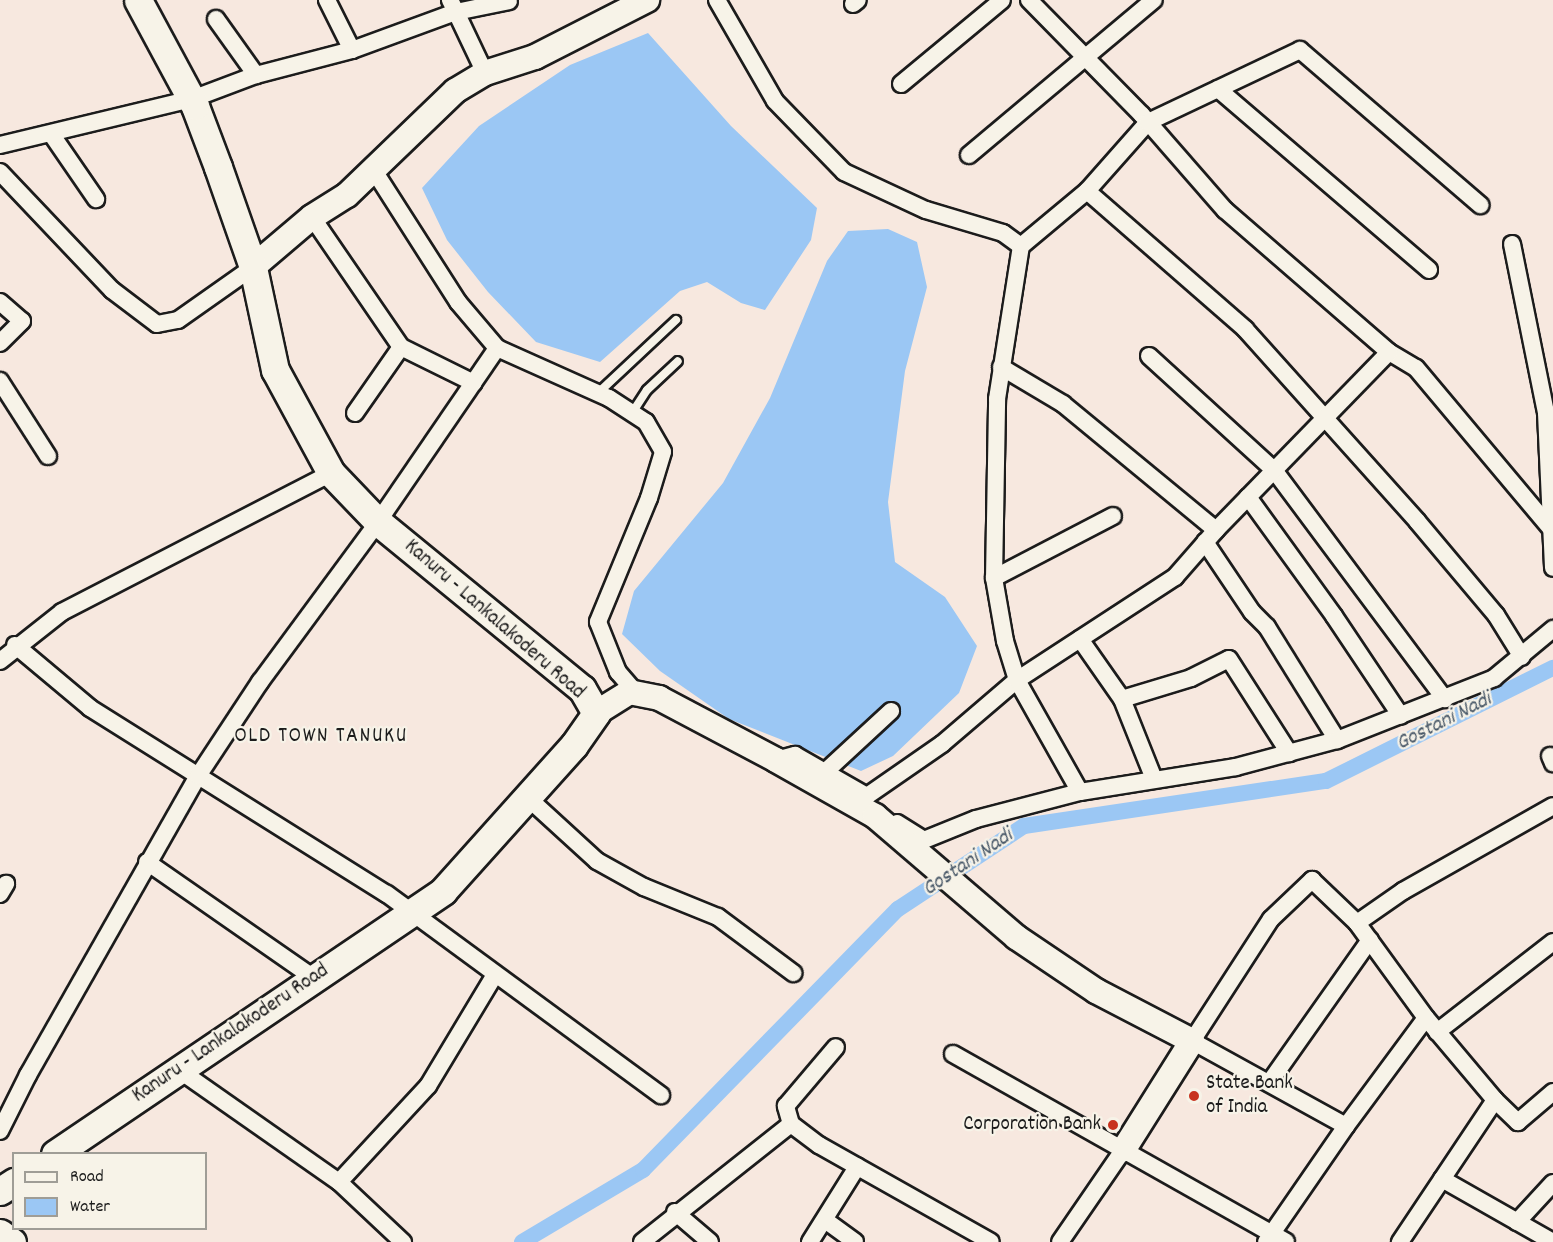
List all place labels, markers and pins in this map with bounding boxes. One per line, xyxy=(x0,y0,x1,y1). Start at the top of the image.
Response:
place label: State Bank of India xyxy=(1206,1071,1293,1121)
marker: State Bank of India xyxy=(1187,1089,1201,1103)
place label: Corporation Bank xyxy=(963,1112,1101,1138)
marker: Corporation Bank xyxy=(1106,1118,1120,1132)

